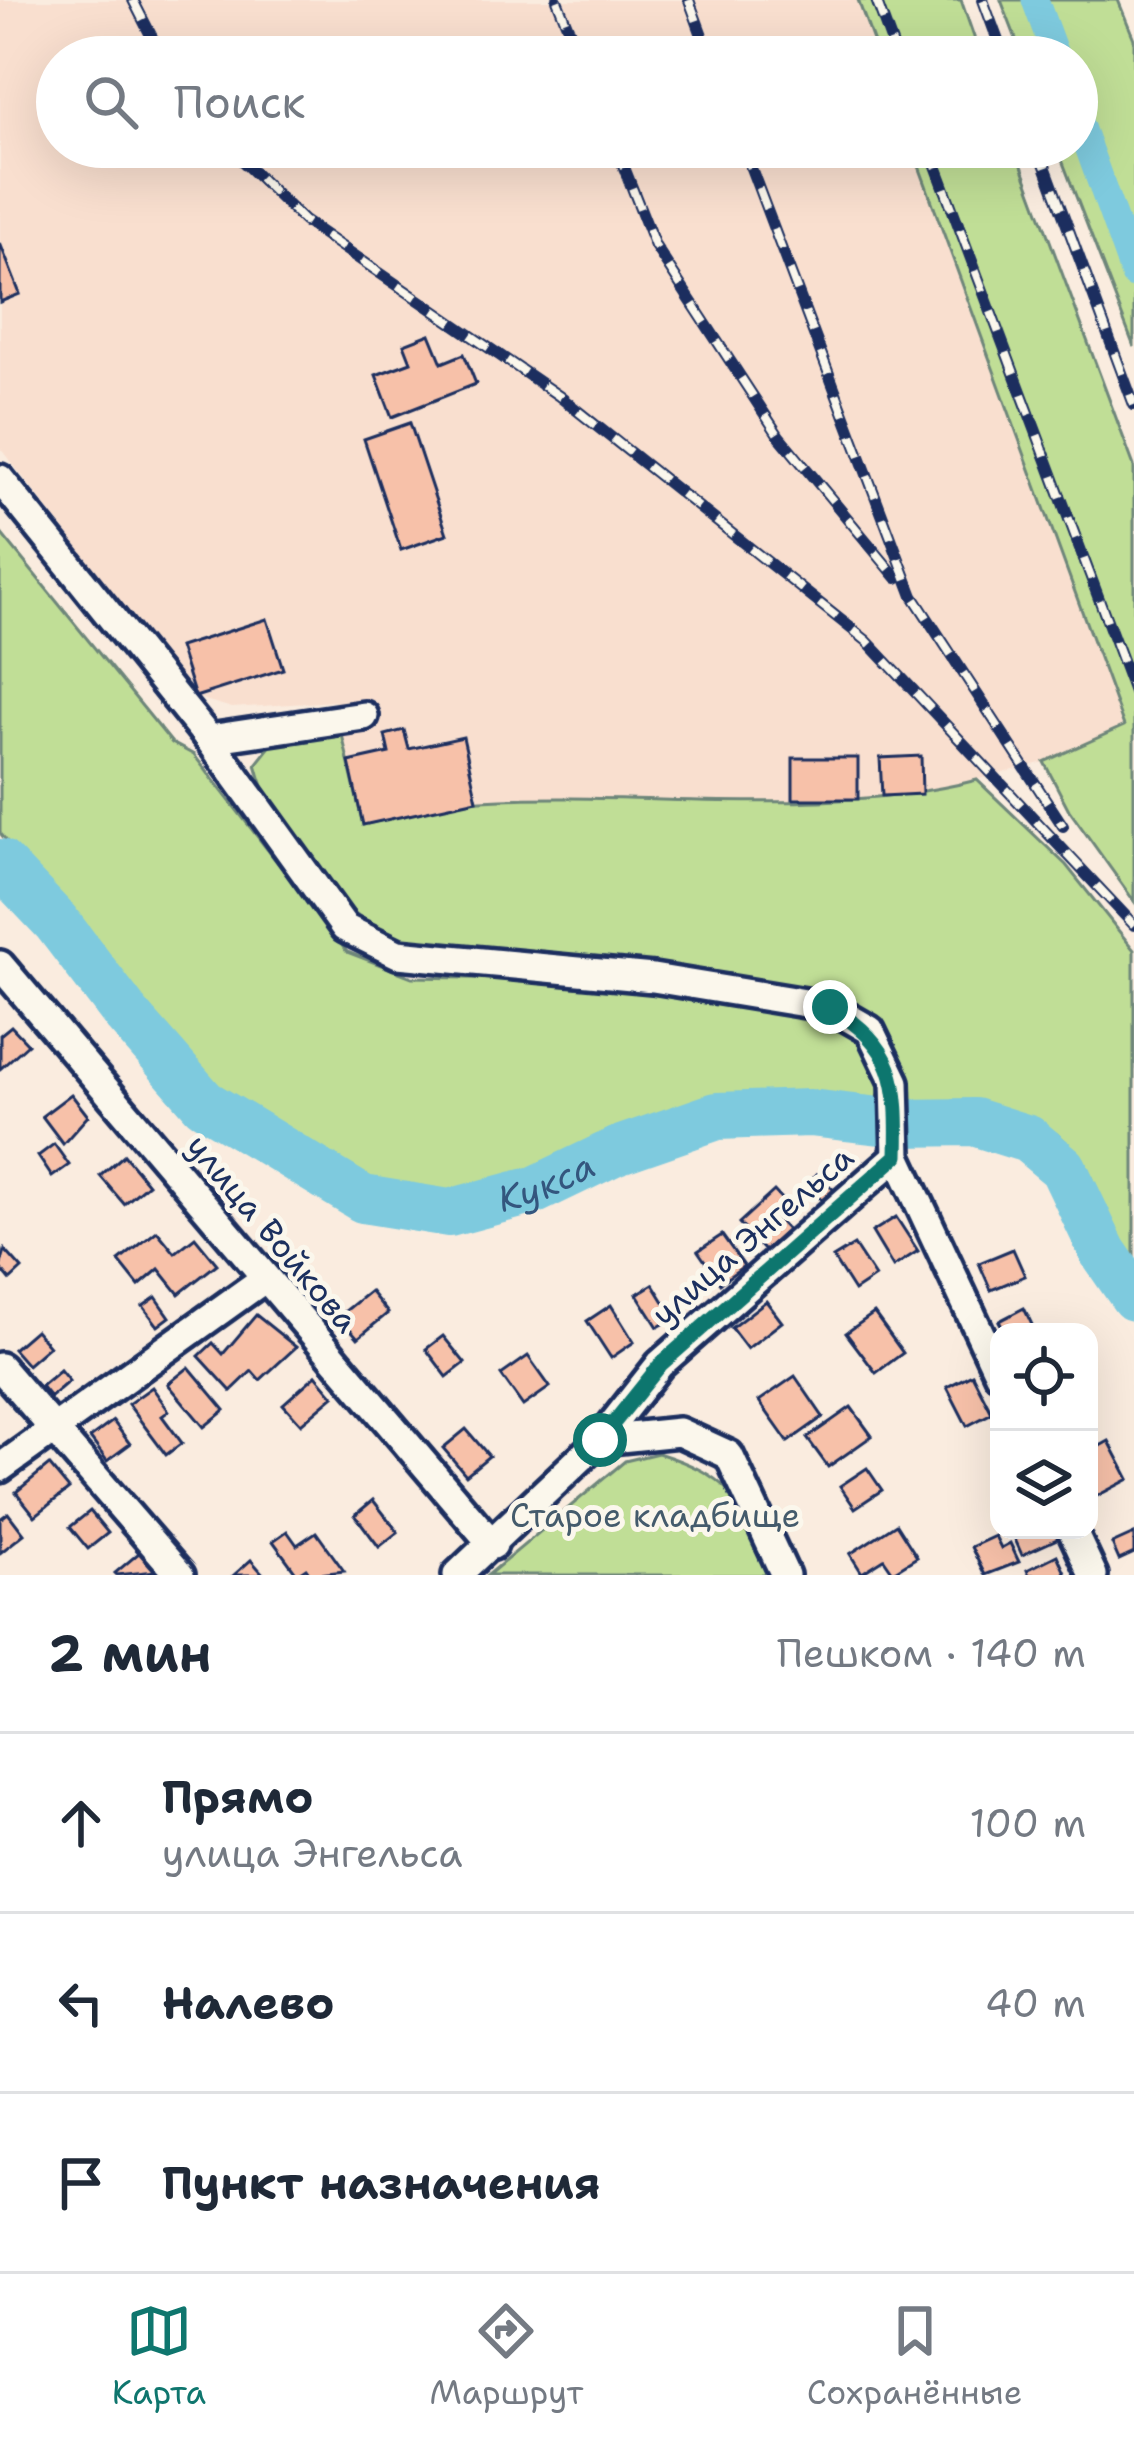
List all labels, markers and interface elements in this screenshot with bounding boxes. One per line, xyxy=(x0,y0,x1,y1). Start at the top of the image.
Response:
search box xyxy=(36,36,1098,168)
icon: search xyxy=(78,69,144,135)
text: Поиск xyxy=(174,72,305,132)
route end xyxy=(803,980,857,1034)
street label: улица Войкова xyxy=(176,1125,369,1342)
street label: улица Энгельса xyxy=(642,1135,863,1336)
water label: Кукса xyxy=(492,1141,603,1224)
map controls xyxy=(990,1323,1098,1539)
button: locate xyxy=(990,1323,1098,1431)
route start xyxy=(573,1413,627,1467)
button: layers xyxy=(990,1431,1098,1539)
park label: Старое кладбище xyxy=(510,1493,800,1538)
text: 2 мин xyxy=(48,1619,212,1687)
text: Пешком · 140 m xyxy=(777,1627,1086,1679)
text: Прямо xyxy=(162,1767,313,1827)
icon: ahead xyxy=(48,1790,114,1856)
text: 100 m xyxy=(970,1797,1086,1849)
text: улица Энгельса xyxy=(162,1827,462,1879)
icon: left xyxy=(48,1970,114,2036)
text: Налево xyxy=(162,1973,335,2033)
text: 40 m xyxy=(985,1977,1086,2029)
icon: arrive xyxy=(48,2150,114,2216)
text: Пункт назначения xyxy=(162,2153,601,2213)
tab: Карта xyxy=(112,2298,206,2415)
tab: Маршрут xyxy=(429,2298,583,2415)
tab: Сохранённые xyxy=(807,2298,1022,2415)

